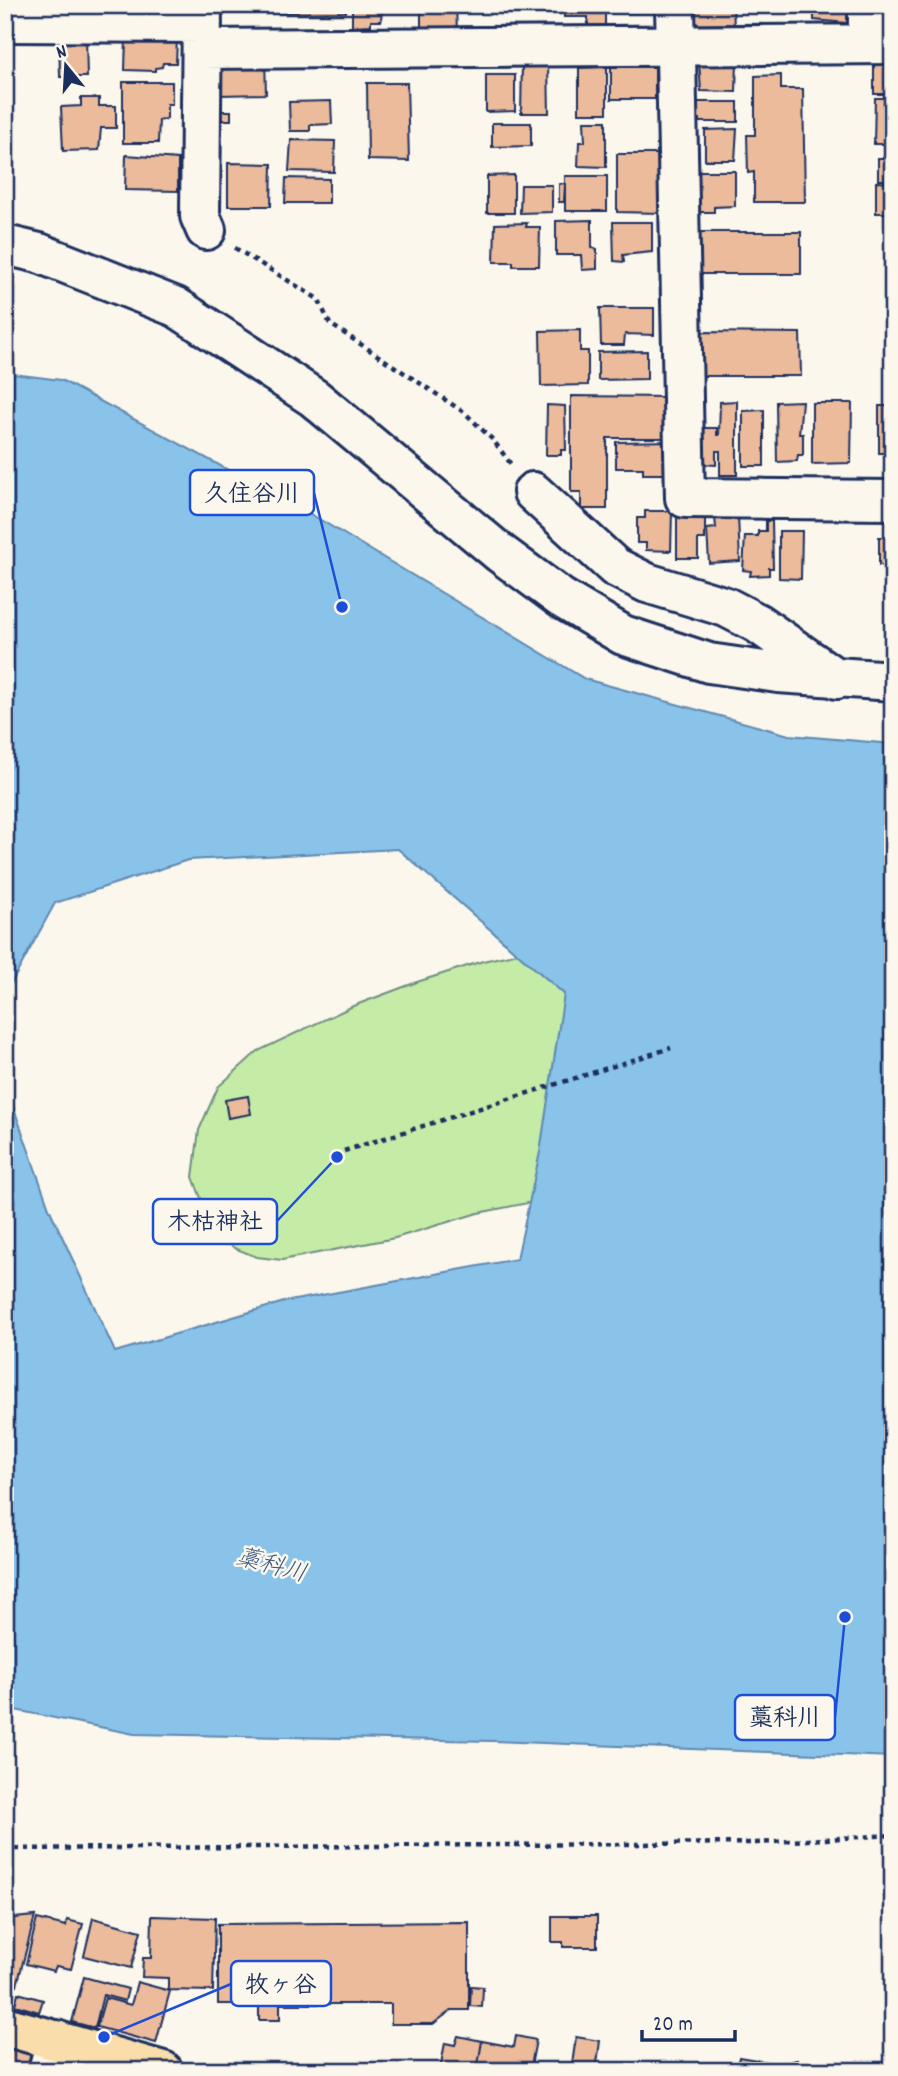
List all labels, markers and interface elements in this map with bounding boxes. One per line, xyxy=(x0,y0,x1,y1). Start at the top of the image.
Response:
north arrow xyxy=(32,32,102,102)
text: N xyxy=(53,39,70,67)
callout: 久住谷川 xyxy=(190,470,314,515)
text: 久住谷川 xyxy=(204,479,300,513)
callout: 木枯神社 xyxy=(153,1199,277,1244)
text: 木枯神社 xyxy=(167,1207,263,1241)
water label: 藁科川 xyxy=(232,1541,310,1593)
callout: 藁科川 xyxy=(735,1695,835,1740)
text: 藁科川 xyxy=(749,1703,821,1737)
callout: 牧ヶ谷 xyxy=(231,1961,331,2006)
text: 牧ヶ谷 xyxy=(245,1970,317,2004)
scale bar xyxy=(642,1999,735,2043)
text: 20 m xyxy=(653,2011,693,2041)

